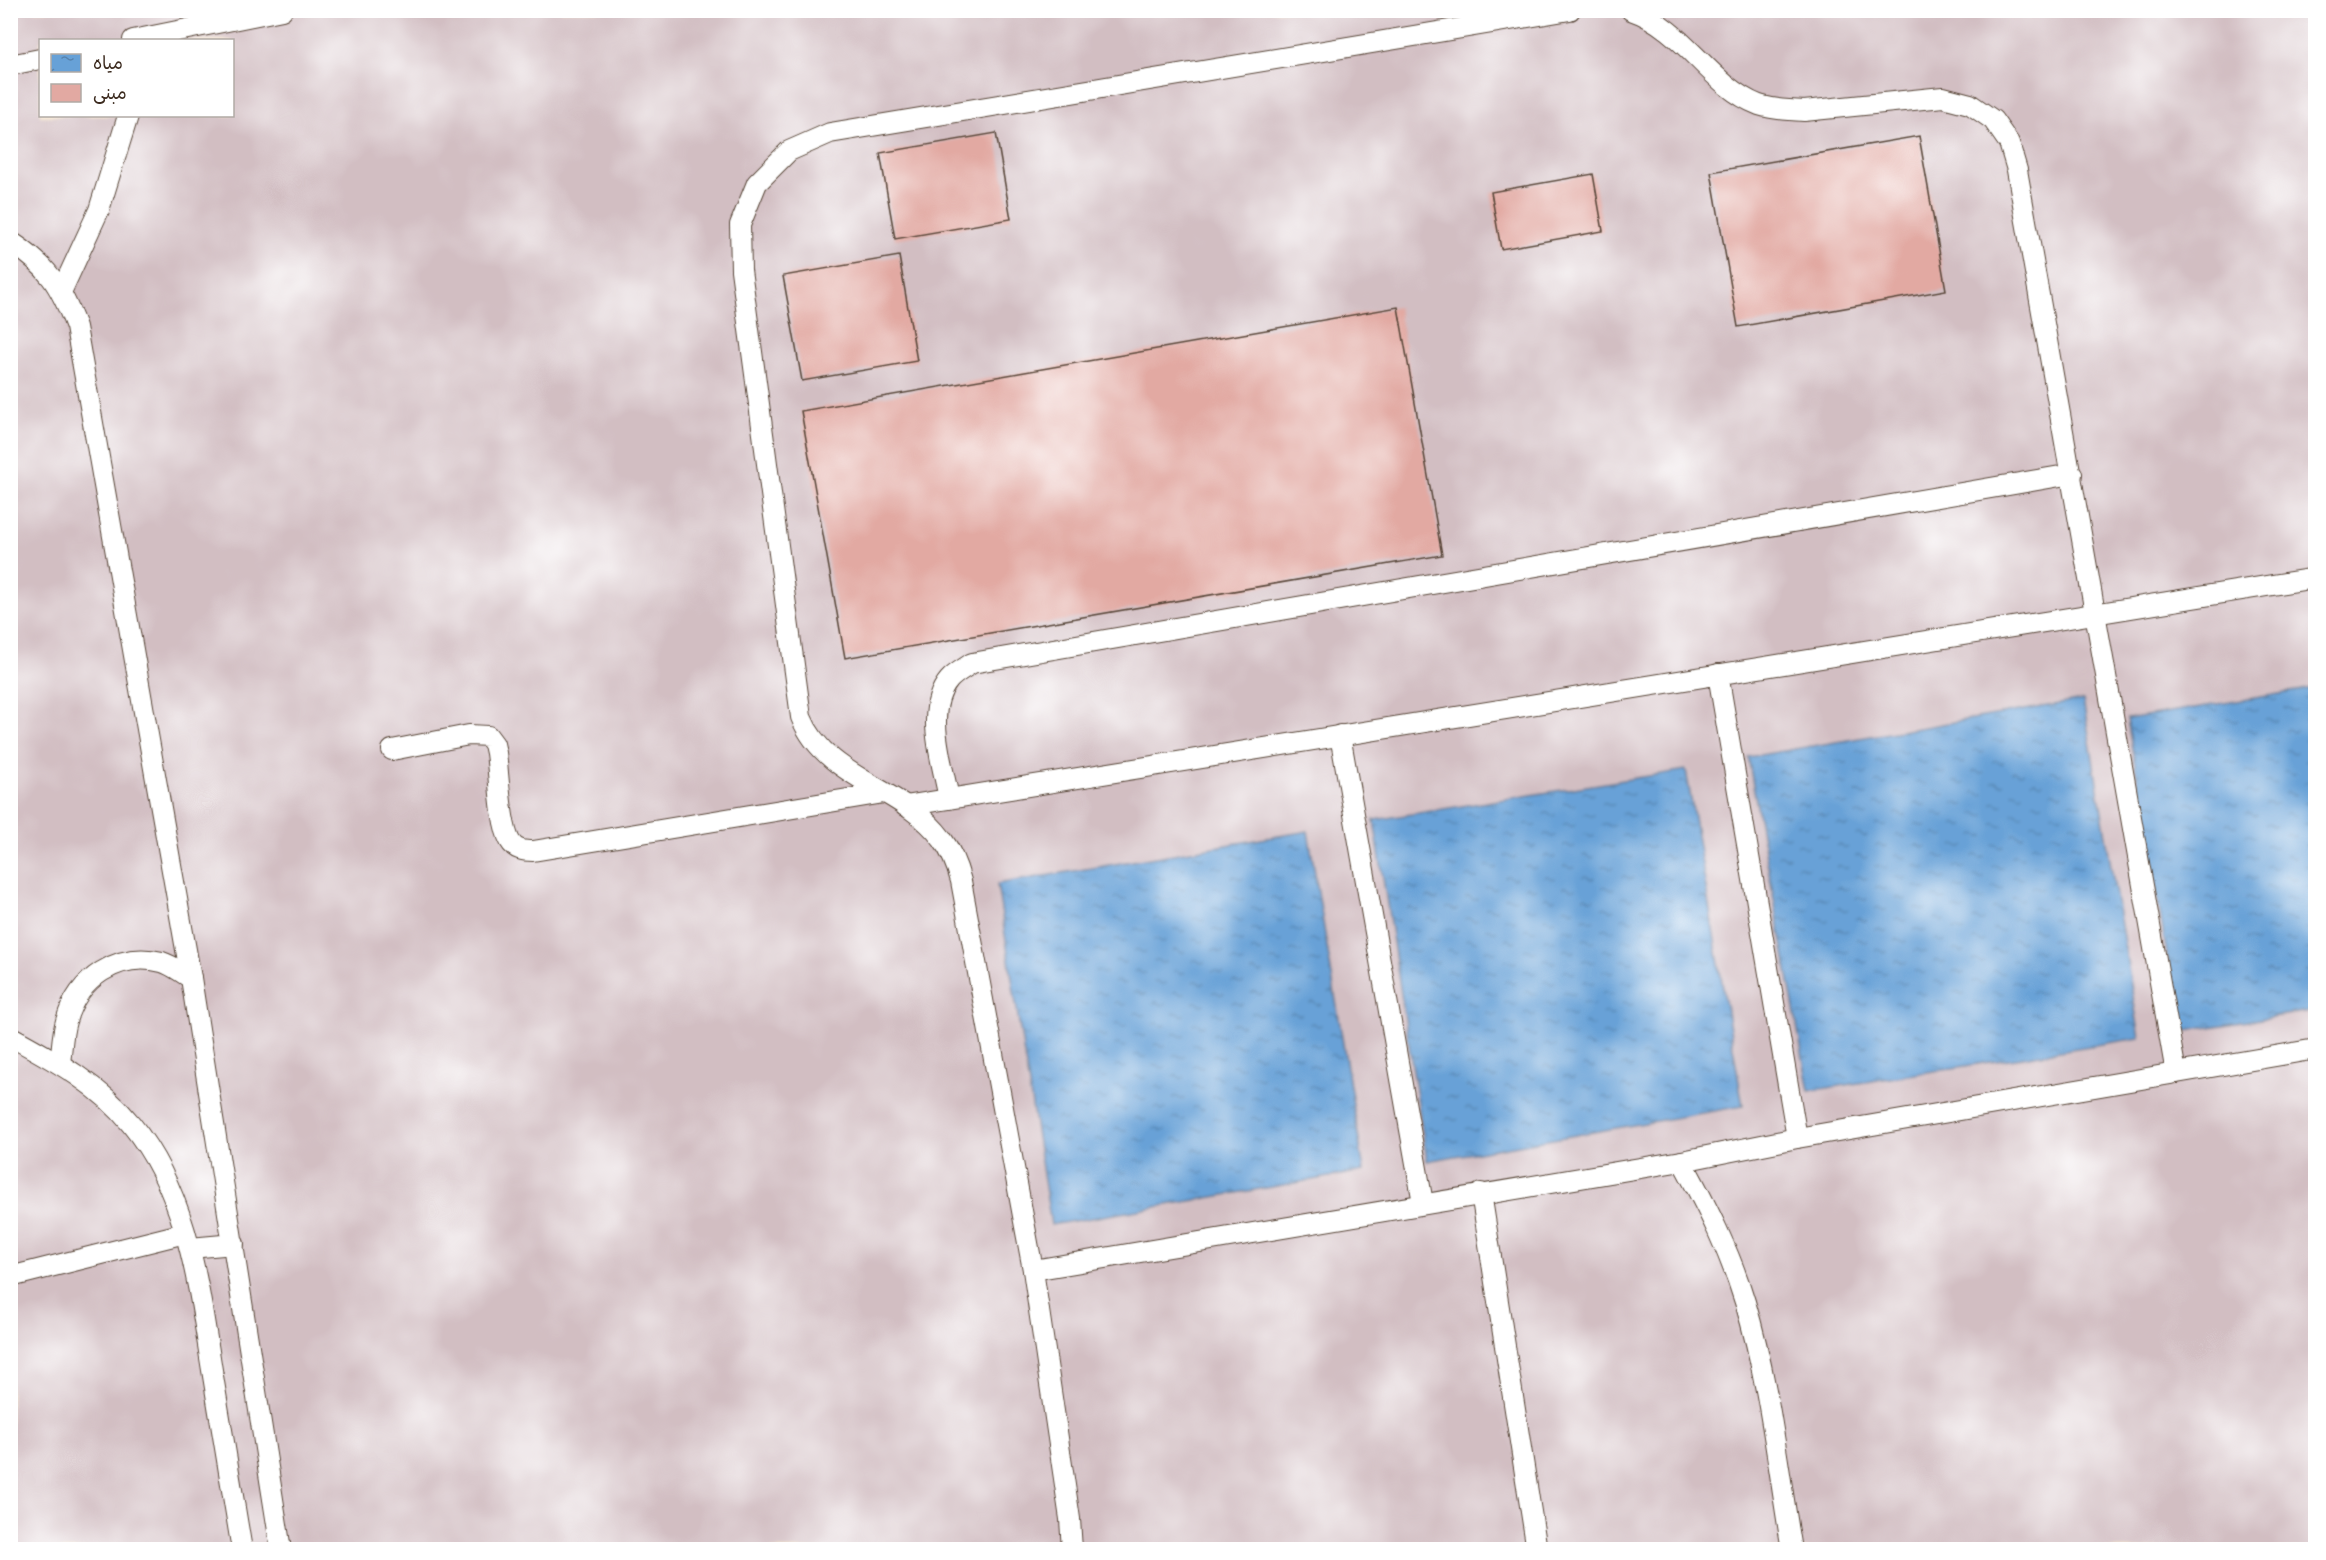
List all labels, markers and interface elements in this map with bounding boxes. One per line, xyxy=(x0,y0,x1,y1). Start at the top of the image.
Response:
legend xyxy=(39,39,234,117)
text: مياه xyxy=(93,48,123,75)
text: مبنى xyxy=(93,78,127,105)

